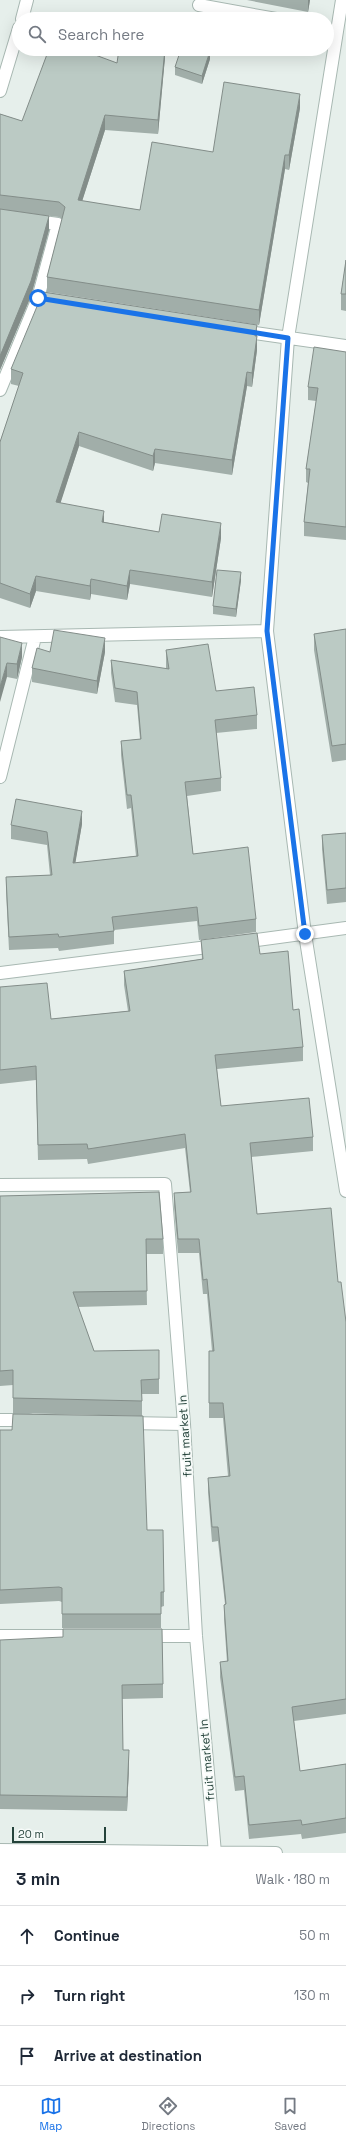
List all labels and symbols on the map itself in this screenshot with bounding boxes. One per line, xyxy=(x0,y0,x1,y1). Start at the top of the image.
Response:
route start xyxy=(29,289,47,307)
route end xyxy=(296,925,314,943)
street label: fruit market ln xyxy=(174,1394,196,1478)
street label: fruit market ln xyxy=(195,1718,219,1802)
scale bar xyxy=(12,1825,106,1844)

